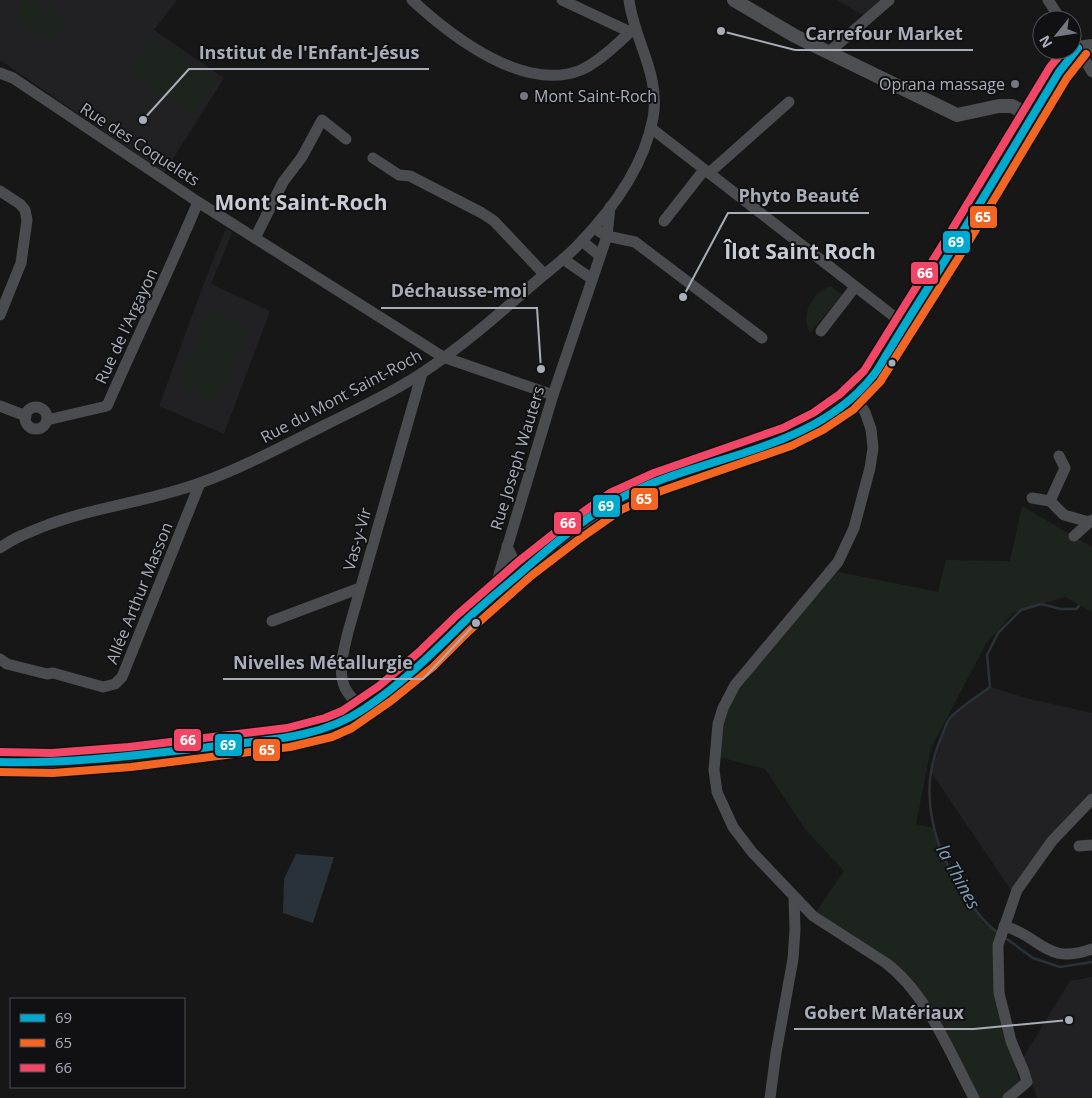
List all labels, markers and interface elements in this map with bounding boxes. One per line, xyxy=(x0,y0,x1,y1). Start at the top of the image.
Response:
north arrow xyxy=(1032,10,1082,60)
callout: Carrefour Market xyxy=(795,17,973,50)
text: Carrefour Market xyxy=(805,21,963,45)
text: N xyxy=(1034,32,1056,51)
callout: Institut de l'Enfant-Jésus xyxy=(189,36,429,69)
text: Institut de l'Enfant-Jésus xyxy=(199,40,419,64)
place label: Oprana massage xyxy=(879,73,1005,95)
marker: Oprana massage xyxy=(1009,78,1021,90)
place label: Mont Saint-Roch xyxy=(534,85,657,107)
marker: Mont Saint-Roch xyxy=(518,90,530,102)
street label: Rue des Coquelets xyxy=(76,97,204,191)
callout: Phyto Beauté xyxy=(728,180,869,213)
text: Phyto Beauté xyxy=(739,183,859,207)
district label: Mont Saint-Roch xyxy=(215,188,387,216)
line badge: 65 xyxy=(969,205,998,229)
text: 65 xyxy=(975,207,991,226)
line badge: 69 xyxy=(942,230,971,254)
text: 69 xyxy=(948,232,964,251)
district label: Îlot Saint Roch xyxy=(723,237,876,265)
line badge: 66 xyxy=(910,261,939,285)
text: 66 xyxy=(917,263,933,282)
street label: Rue de l'Argayon xyxy=(90,265,162,387)
callout: Déchausse-moi xyxy=(381,275,537,308)
text: Déchausse-moi xyxy=(391,278,527,302)
street label: Rue du Mont Saint-Roch xyxy=(257,344,425,448)
unlabelled marker xyxy=(887,358,897,368)
street label: Rue Joseph Wauters xyxy=(485,383,549,533)
line badge: 65 xyxy=(630,487,659,511)
text: 65 xyxy=(636,489,652,508)
line badge: 69 xyxy=(592,494,621,518)
text: 69 xyxy=(598,496,614,515)
street label: Vas-y-Vir xyxy=(338,505,377,573)
line badge: 66 xyxy=(553,511,582,535)
text: 66 xyxy=(560,513,576,532)
street label: Allée Arthur Masson xyxy=(101,519,177,667)
callout: Nivelles Métallurgie xyxy=(223,646,423,679)
text: Nivelles Métallurgie xyxy=(233,650,413,674)
line badge: 66 xyxy=(173,728,202,752)
text: 66 xyxy=(180,730,196,749)
line badge: 69 xyxy=(214,733,243,757)
text: 69 xyxy=(220,735,236,754)
line badge: 65 xyxy=(252,738,281,762)
text: 65 xyxy=(259,740,275,759)
water label: la Thines xyxy=(931,840,987,913)
callout: Gobert Matériaux xyxy=(794,996,974,1029)
legend xyxy=(10,998,185,1088)
text: Gobert Matériaux xyxy=(804,1000,965,1024)
text: 69 xyxy=(55,1007,72,1027)
text: 65 xyxy=(55,1032,72,1052)
text: 66 xyxy=(55,1057,72,1077)

